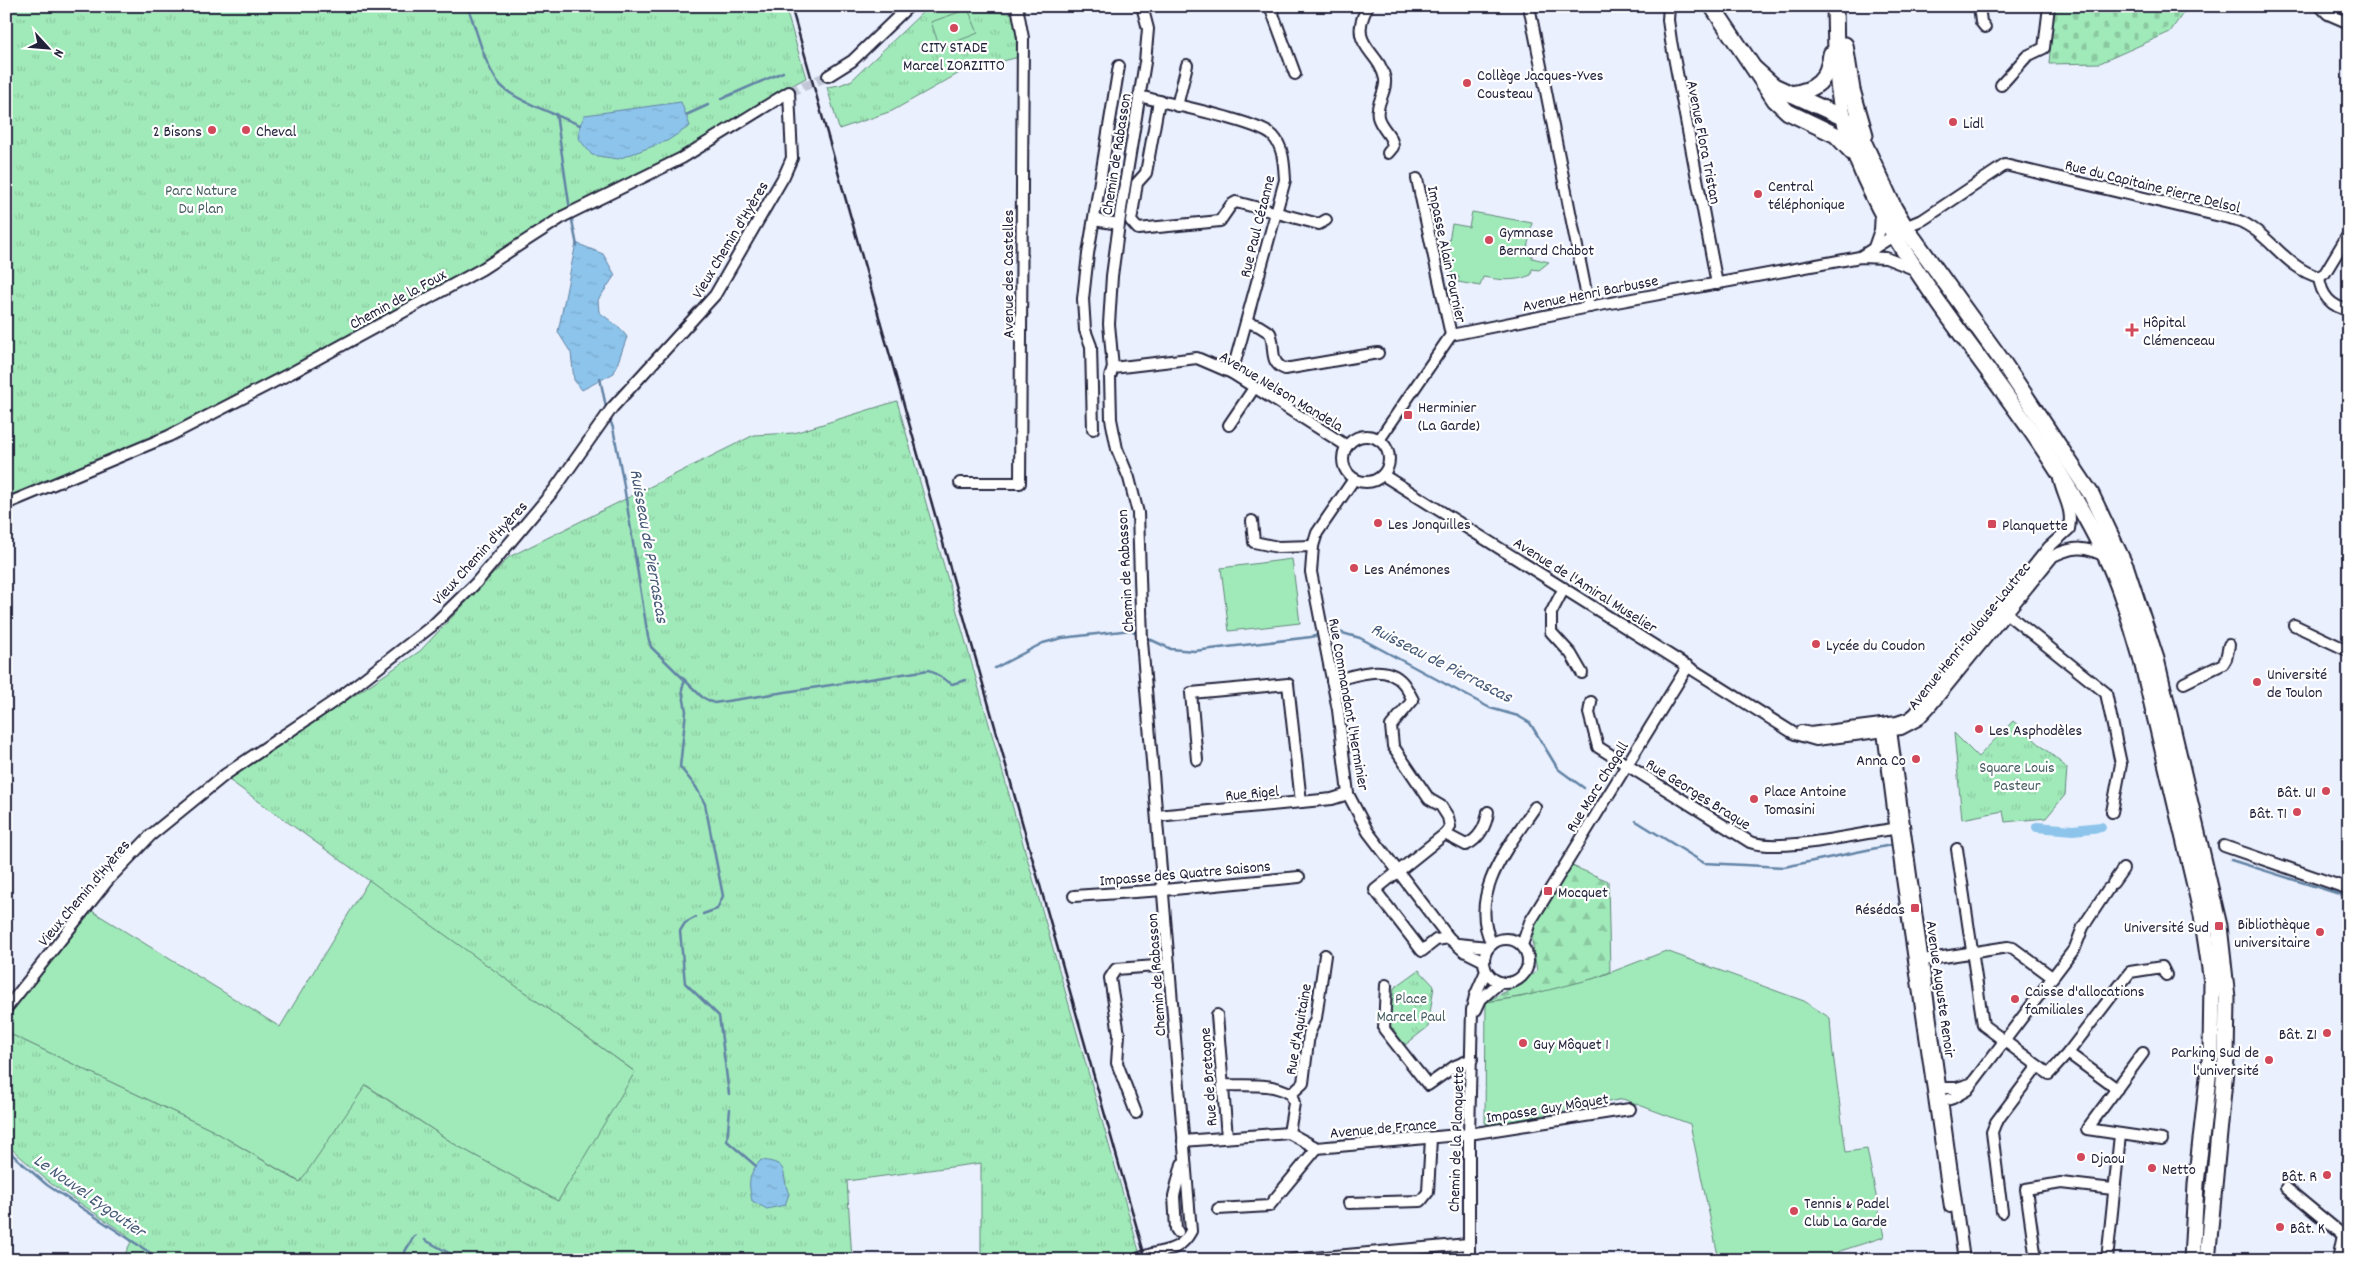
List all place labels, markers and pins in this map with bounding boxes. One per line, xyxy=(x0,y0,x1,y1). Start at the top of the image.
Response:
marker: CITY STADE Marcel ZORZITTO xyxy=(948,22,960,34)
place label: CITY STADE Marcel ZORZITTO xyxy=(903,37,1005,78)
place label: Collège Jacques-Yves Cousteau xyxy=(1477,65,1604,106)
marker: Collège Jacques-Yves Cousteau xyxy=(1461,77,1473,89)
place label: Lidl xyxy=(1963,113,1984,136)
marker: Lidl xyxy=(1947,116,1959,128)
place label: 2 Bisons xyxy=(153,121,202,144)
place label: Cheval xyxy=(256,121,296,144)
marker: 2 Bisons xyxy=(206,124,218,136)
marker: Cheval xyxy=(240,124,252,136)
place label: Central téléphonique xyxy=(1768,176,1845,217)
marker: Central téléphonique xyxy=(1752,188,1764,200)
place label: Gymnase Bernard Chabot xyxy=(1499,222,1594,263)
marker: Gymnase Bernard Chabot xyxy=(1483,234,1495,246)
place label: Hôpital Clémenceau xyxy=(2143,312,2215,353)
marker: Hôpital Clémenceau xyxy=(2125,323,2139,337)
place label: Herminier (La Garde) xyxy=(1418,397,1480,438)
marker: Herminier (La Garde) xyxy=(1402,409,1414,421)
place label: Les Jonquilles xyxy=(1388,514,1471,537)
place label: Planquette xyxy=(2002,515,2068,538)
marker: Les Jonquilles xyxy=(1372,517,1384,529)
marker: Planquette xyxy=(1986,518,1998,530)
place label: Les Anémones xyxy=(1364,559,1451,582)
marker: Les Anémones xyxy=(1348,562,1360,574)
place label: Lycée du Coudon xyxy=(1826,635,1925,658)
marker: Lycée du Coudon xyxy=(1810,638,1822,650)
place label: Université de Toulon xyxy=(2267,664,2327,705)
marker: Université de Toulon xyxy=(2251,676,2263,688)
place label: Les Asphodèles xyxy=(1989,720,2083,743)
marker: Les Asphodèles xyxy=(1973,723,1985,735)
place label: Anna Co xyxy=(1856,750,1906,773)
marker: Anna Co xyxy=(1910,753,1922,765)
place label: Place Antoine Tomasini xyxy=(1764,781,1846,822)
place label: Bât. U1 xyxy=(2277,782,2316,805)
marker: Bât. U1 xyxy=(2320,785,2332,797)
marker: Place Antoine Tomasini xyxy=(1748,793,1760,805)
place label: Bât. T1 xyxy=(2249,803,2287,826)
marker: Bât. T1 xyxy=(2291,806,2303,818)
place label: Mocquet xyxy=(1558,882,1608,905)
marker: Mocquet xyxy=(1542,885,1554,897)
place label: Résédas xyxy=(1855,899,1905,922)
marker: Résédas xyxy=(1909,902,1921,914)
place label: Bibliothèque universitaire xyxy=(2234,914,2310,955)
place label: Université Sud xyxy=(2124,917,2209,940)
marker: Université Sud xyxy=(2213,920,2225,932)
marker: Bibliothèque universitaire xyxy=(2314,926,2326,938)
place label: Caisse d'allocations familiales xyxy=(2025,981,2145,1022)
marker: Caisse d'allocations familiales xyxy=(2009,993,2021,1005)
place label: Bât. Z1 xyxy=(2279,1024,2317,1047)
marker: Bât. Z1 xyxy=(2321,1027,2333,1039)
place label: Guy Môquet 1 xyxy=(1533,1034,1609,1057)
marker: Guy Môquet 1 xyxy=(1517,1037,1529,1049)
place label: Parking Sud de l'université xyxy=(2171,1042,2259,1083)
marker: Parking Sud de l'université xyxy=(2263,1054,2275,1066)
place label: Djaou xyxy=(2091,1148,2125,1171)
marker: Djaou xyxy=(2075,1151,2087,1163)
place label: Netto xyxy=(2162,1159,2196,1182)
marker: Netto xyxy=(2146,1162,2158,1174)
place label: Bât. R xyxy=(2281,1166,2317,1189)
marker: Bât. R xyxy=(2321,1169,2333,1181)
place label: Tennis & Padel Club La Garde xyxy=(1804,1193,1890,1234)
marker: Tennis & Padel Club La Garde xyxy=(1788,1205,1800,1217)
place label: Bât. K xyxy=(2290,1218,2325,1241)
marker: Bât. K xyxy=(2274,1221,2286,1233)

